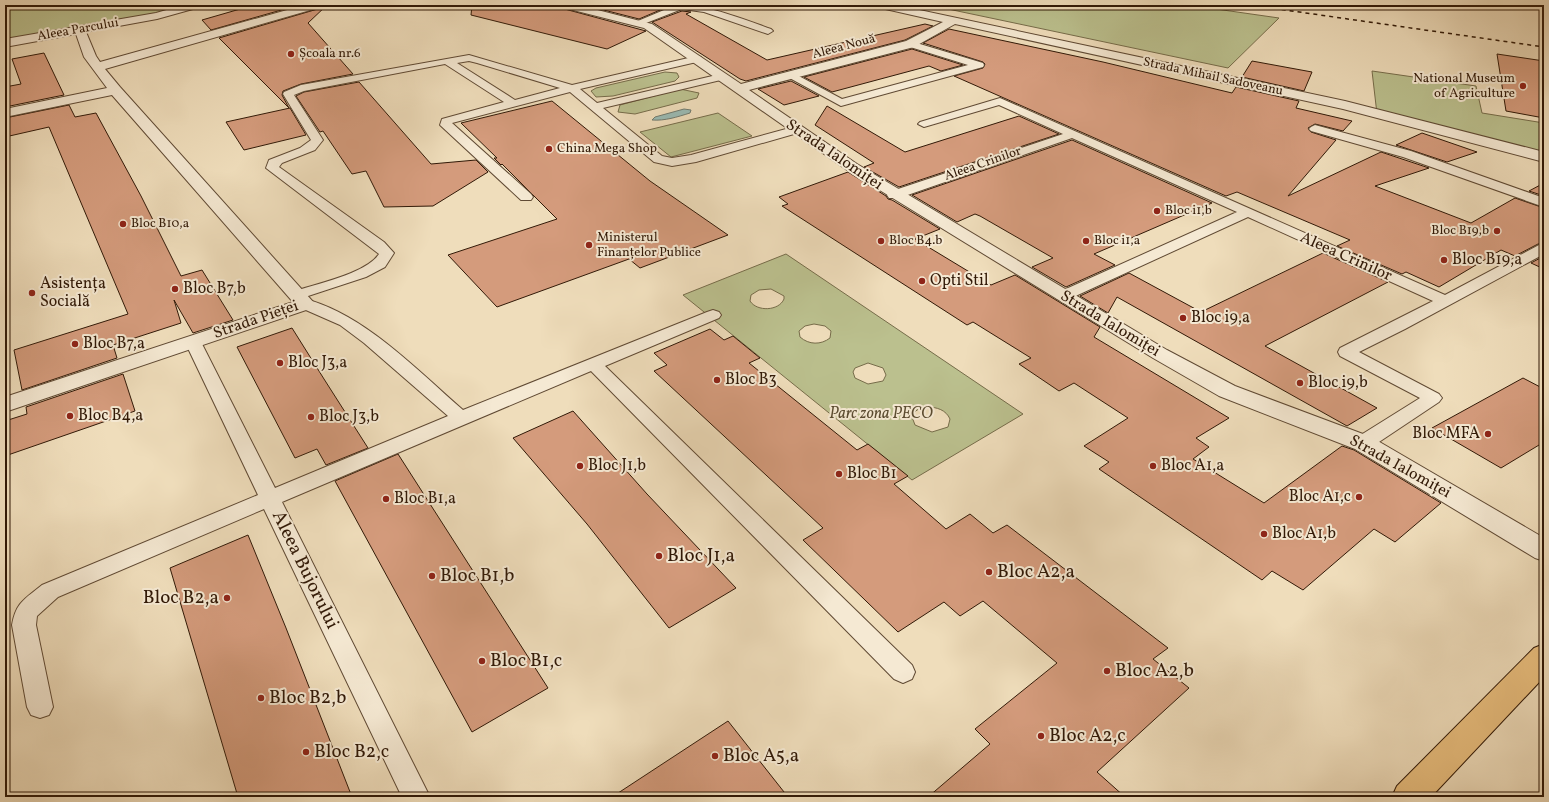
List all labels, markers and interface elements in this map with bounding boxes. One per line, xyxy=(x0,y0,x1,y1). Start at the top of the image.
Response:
street label: Aleea Parcului xyxy=(36,14,120,46)
street label: Aleea Nouă xyxy=(810,30,878,64)
place label: Școala nr.6 xyxy=(299,45,361,63)
marker: Școala nr.6 xyxy=(286,49,296,59)
street label: Strada Mihail Sadoveanu xyxy=(1141,53,1285,101)
place label: National Museum of Agriculture xyxy=(1413,70,1515,103)
marker: National Museum of Agriculture xyxy=(1518,81,1528,91)
street label: Strada Ialomiței xyxy=(781,114,887,196)
place label: China Mega Shop xyxy=(557,140,657,158)
street label: Aleea Crinilor xyxy=(942,142,1024,186)
marker: China Mega Shop xyxy=(544,144,554,154)
place label: Bloc i1,b xyxy=(1165,202,1212,220)
marker: Bloc i1,b xyxy=(1152,206,1162,216)
place label: Bloc B10,a xyxy=(131,215,189,233)
marker: Bloc B10,a xyxy=(118,219,128,229)
place label: Bloc B19,b xyxy=(1431,222,1489,240)
marker: Bloc B19,b xyxy=(1492,226,1502,236)
street label: Aleea Crinilor xyxy=(1296,227,1396,287)
place label: Ministerul Finanțelor Publice xyxy=(597,229,701,262)
place label: Bloc B4.b xyxy=(889,232,942,250)
place label: Bloc i1,a xyxy=(1094,232,1140,250)
marker: Bloc B4.b xyxy=(876,236,886,246)
marker: Bloc i1,a xyxy=(1081,236,1091,246)
marker: Ministerul Finanțelor Publice xyxy=(584,240,594,250)
place label: Bloc B19,a xyxy=(1452,249,1522,271)
marker: Bloc B19,a xyxy=(1439,255,1449,265)
place label: Opti Stil xyxy=(930,270,989,292)
place label: Asistența Socială xyxy=(40,273,106,313)
marker: Opti Stil xyxy=(917,276,927,286)
place label: Bloc B7,b xyxy=(183,278,246,300)
marker: Bloc B7,b xyxy=(170,284,180,294)
street label: Strada Ialomiței xyxy=(1056,285,1164,363)
marker: Asistența Socială xyxy=(27,288,37,298)
street label: Strada Pieței xyxy=(210,295,302,345)
place label: Bloc i9,a xyxy=(1191,307,1250,329)
marker: Bloc i9,a xyxy=(1178,313,1188,323)
place label: Bloc B7,a xyxy=(83,333,145,355)
marker: Bloc B7,a xyxy=(70,339,80,349)
place label: Bloc J3,a xyxy=(288,352,347,374)
marker: Bloc J3,a xyxy=(275,358,285,368)
place label: Bloc B3 xyxy=(725,369,777,391)
place label: Bloc i9,b xyxy=(1308,372,1368,394)
marker: Bloc B3 xyxy=(712,375,722,385)
marker: Bloc i9,b xyxy=(1295,378,1305,388)
park label: Parc zona PECO xyxy=(829,403,933,425)
place label: Bloc B4,a xyxy=(78,405,143,427)
place label: Bloc J3,b xyxy=(319,406,379,428)
marker: Bloc B4,a xyxy=(65,411,75,421)
marker: Bloc J3,b xyxy=(306,412,316,422)
place label: Bloc MFA xyxy=(1412,423,1480,445)
marker: Bloc MFA xyxy=(1483,429,1493,439)
street label: Strada Ialomiței xyxy=(1345,430,1455,504)
place label: Bloc J1,b xyxy=(588,455,646,477)
place label: Bloc A1,a xyxy=(1161,455,1224,477)
marker: Bloc J1,b xyxy=(575,461,585,471)
marker: Bloc A1,a xyxy=(1148,461,1158,471)
place label: Bloc B1 xyxy=(847,463,897,485)
marker: Bloc B1 xyxy=(834,469,844,479)
place label: Bloc A1,c xyxy=(1289,486,1351,508)
place label: Bloc B1,a xyxy=(394,488,456,510)
marker: Bloc A1,c xyxy=(1354,492,1364,502)
marker: Bloc B1,a xyxy=(381,494,391,504)
street label: Aleea Bujorului xyxy=(265,506,345,634)
place label: Bloc A1,b xyxy=(1272,523,1336,545)
marker: Bloc A1,b xyxy=(1259,529,1269,539)
place label: Bloc J1,a xyxy=(667,543,735,569)
marker: Bloc J1,a xyxy=(654,551,664,561)
place label: Bloc A2,a xyxy=(997,559,1075,585)
place label: Bloc B1,b xyxy=(440,563,514,589)
marker: Bloc A2,a xyxy=(984,567,994,577)
marker: Bloc B1,b xyxy=(427,571,437,581)
place label: Bloc B2,a xyxy=(143,585,219,611)
marker: Bloc B2,a xyxy=(222,593,232,603)
place label: Bloc B1,c xyxy=(490,648,562,674)
marker: Bloc B1,c xyxy=(477,656,487,666)
place label: Bloc A2,b xyxy=(1115,658,1194,684)
marker: Bloc A2,b xyxy=(1102,666,1112,676)
place label: Bloc B2,b xyxy=(269,685,346,711)
marker: Bloc B2,b xyxy=(256,693,266,703)
place label: Bloc A2,c xyxy=(1049,723,1126,749)
marker: Bloc A2,c xyxy=(1036,731,1046,741)
place label: Bloc B2,c xyxy=(314,739,389,765)
place label: Bloc A5,a xyxy=(723,743,799,769)
marker: Bloc B2,c xyxy=(301,747,311,757)
marker: Bloc A5,a xyxy=(710,751,720,761)

